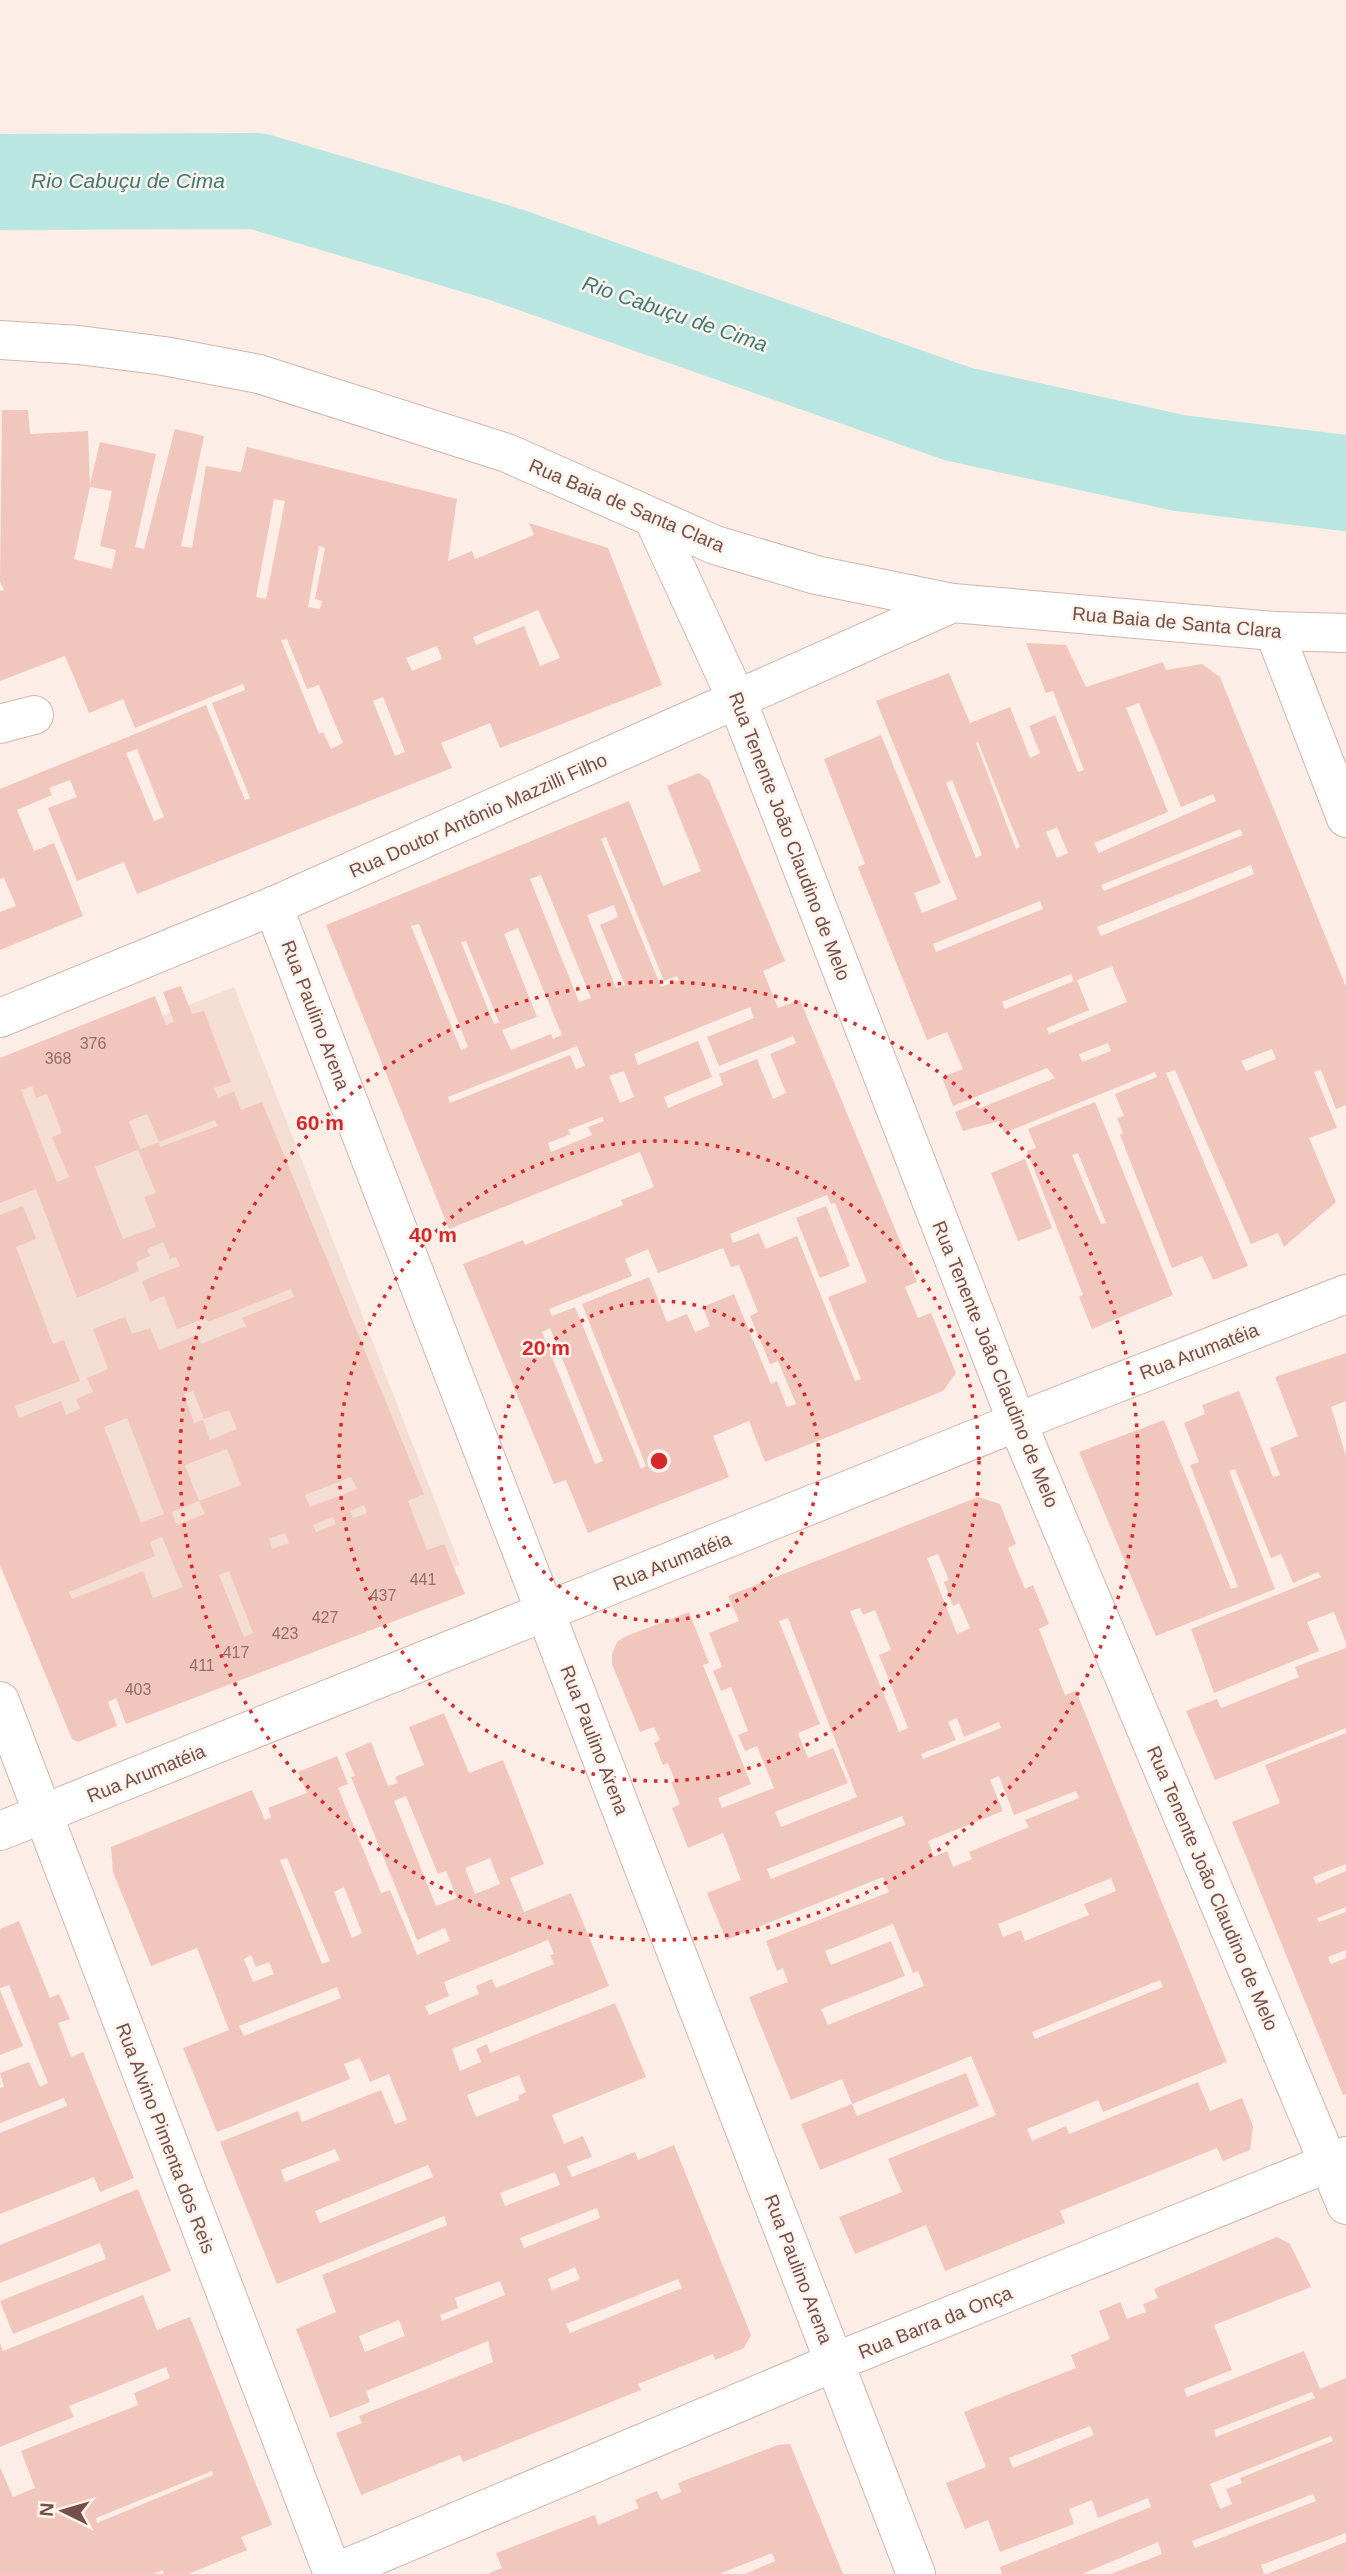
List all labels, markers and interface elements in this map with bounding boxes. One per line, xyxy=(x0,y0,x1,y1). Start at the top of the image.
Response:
water label: Rio Cabuçu de Cima xyxy=(31,169,225,192)
water label: Rio Cabuçu de Cima xyxy=(580,271,771,356)
street label: Rua Baia de Santa Clara xyxy=(526,455,728,556)
street label: Rua Baia de Santa Clara xyxy=(1071,603,1283,642)
street label: Rua Tenente João Claudino de Melo xyxy=(725,689,854,983)
street label: Rua Doutor Antônio Mazzilli Filho xyxy=(346,749,610,882)
street label: Rua Paulino Arena xyxy=(277,937,354,1093)
house number: 376 xyxy=(80,1035,106,1052)
house number: 368 xyxy=(45,1050,71,1067)
text: 60 m xyxy=(296,1111,344,1134)
street label: Rua Tenente João Claudino de Melo xyxy=(928,1218,1063,1510)
text: 40 m xyxy=(409,1223,457,1246)
street label: Rua Arumatéia xyxy=(1137,1319,1262,1384)
text: 20 m xyxy=(522,1336,570,1359)
centre of rings xyxy=(647,1449,671,1473)
street label: Rua Arumatéia xyxy=(610,1528,735,1595)
house number: 441 xyxy=(410,1571,436,1588)
house number: 437 xyxy=(370,1587,396,1604)
house number: 427 xyxy=(312,1609,338,1626)
house number: 423 xyxy=(272,1625,298,1642)
house number: 417 xyxy=(223,1644,249,1661)
house number: 411 xyxy=(189,1657,215,1674)
street label: Rua Paulino Arena xyxy=(556,1662,633,1818)
house number: 403 xyxy=(125,1681,151,1698)
street label: Rua Arumatéia xyxy=(84,1740,209,1807)
street label: Rua Tenente João Claudino de Melo xyxy=(1143,1743,1282,2034)
street label: Rua Alvino Pimenta dos Reis xyxy=(112,2020,219,2256)
street label: Rua Paulino Arena xyxy=(760,2191,837,2347)
street label: Rua Barra da Onça xyxy=(855,2282,1015,2363)
north arrow xyxy=(28,2476,98,2546)
text: N xyxy=(36,2502,58,2517)

